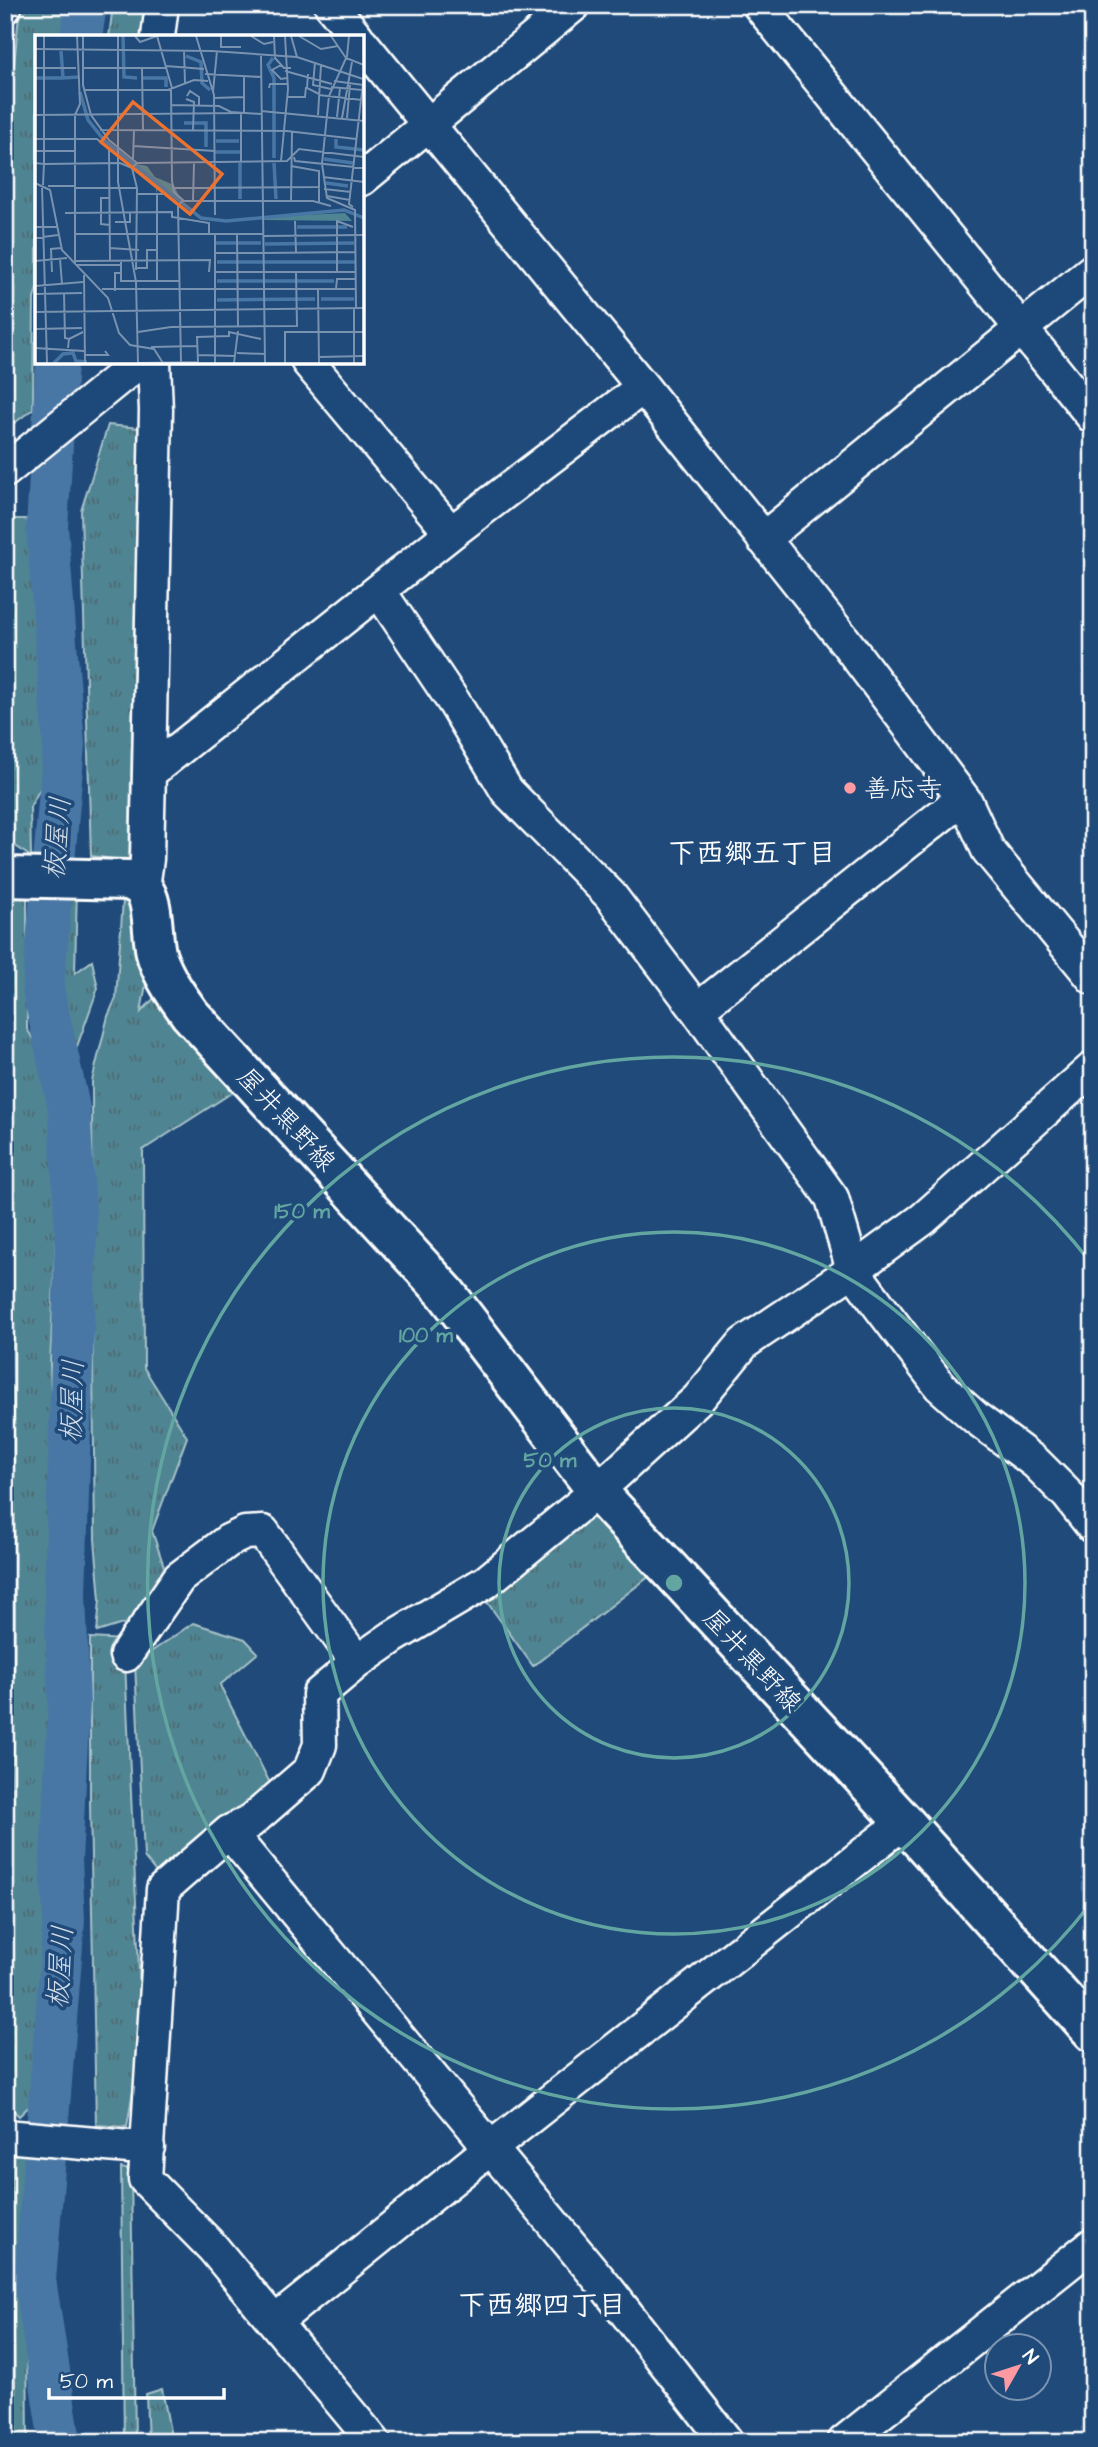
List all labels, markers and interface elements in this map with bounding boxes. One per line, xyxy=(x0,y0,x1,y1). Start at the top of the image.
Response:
inset map xyxy=(35,35,364,364)
place label: 善応寺 xyxy=(864,771,942,807)
marker: 善応寺 xyxy=(842,780,858,796)
water label: 板屋川 xyxy=(34,795,81,882)
district label: 下西郷五丁目 xyxy=(668,834,836,873)
street label: 屋井黒野線 xyxy=(229,1060,344,1180)
text: 150 m xyxy=(274,1197,330,1226)
text: 100 m xyxy=(399,1321,454,1350)
water label: 板屋川 xyxy=(52,1358,93,1444)
text: 50 m xyxy=(524,1446,577,1475)
centre of rings xyxy=(662,1571,686,1595)
street label: 屋井黒野線 xyxy=(695,1601,810,1721)
water label: 板屋川 xyxy=(38,1924,83,2010)
district label: 下西郷四丁目 xyxy=(458,2286,626,2325)
north arrow xyxy=(982,2332,1052,2402)
text: N xyxy=(1016,2344,1044,2370)
scale bar xyxy=(49,2356,224,2400)
text: 50 m xyxy=(60,2367,114,2396)

